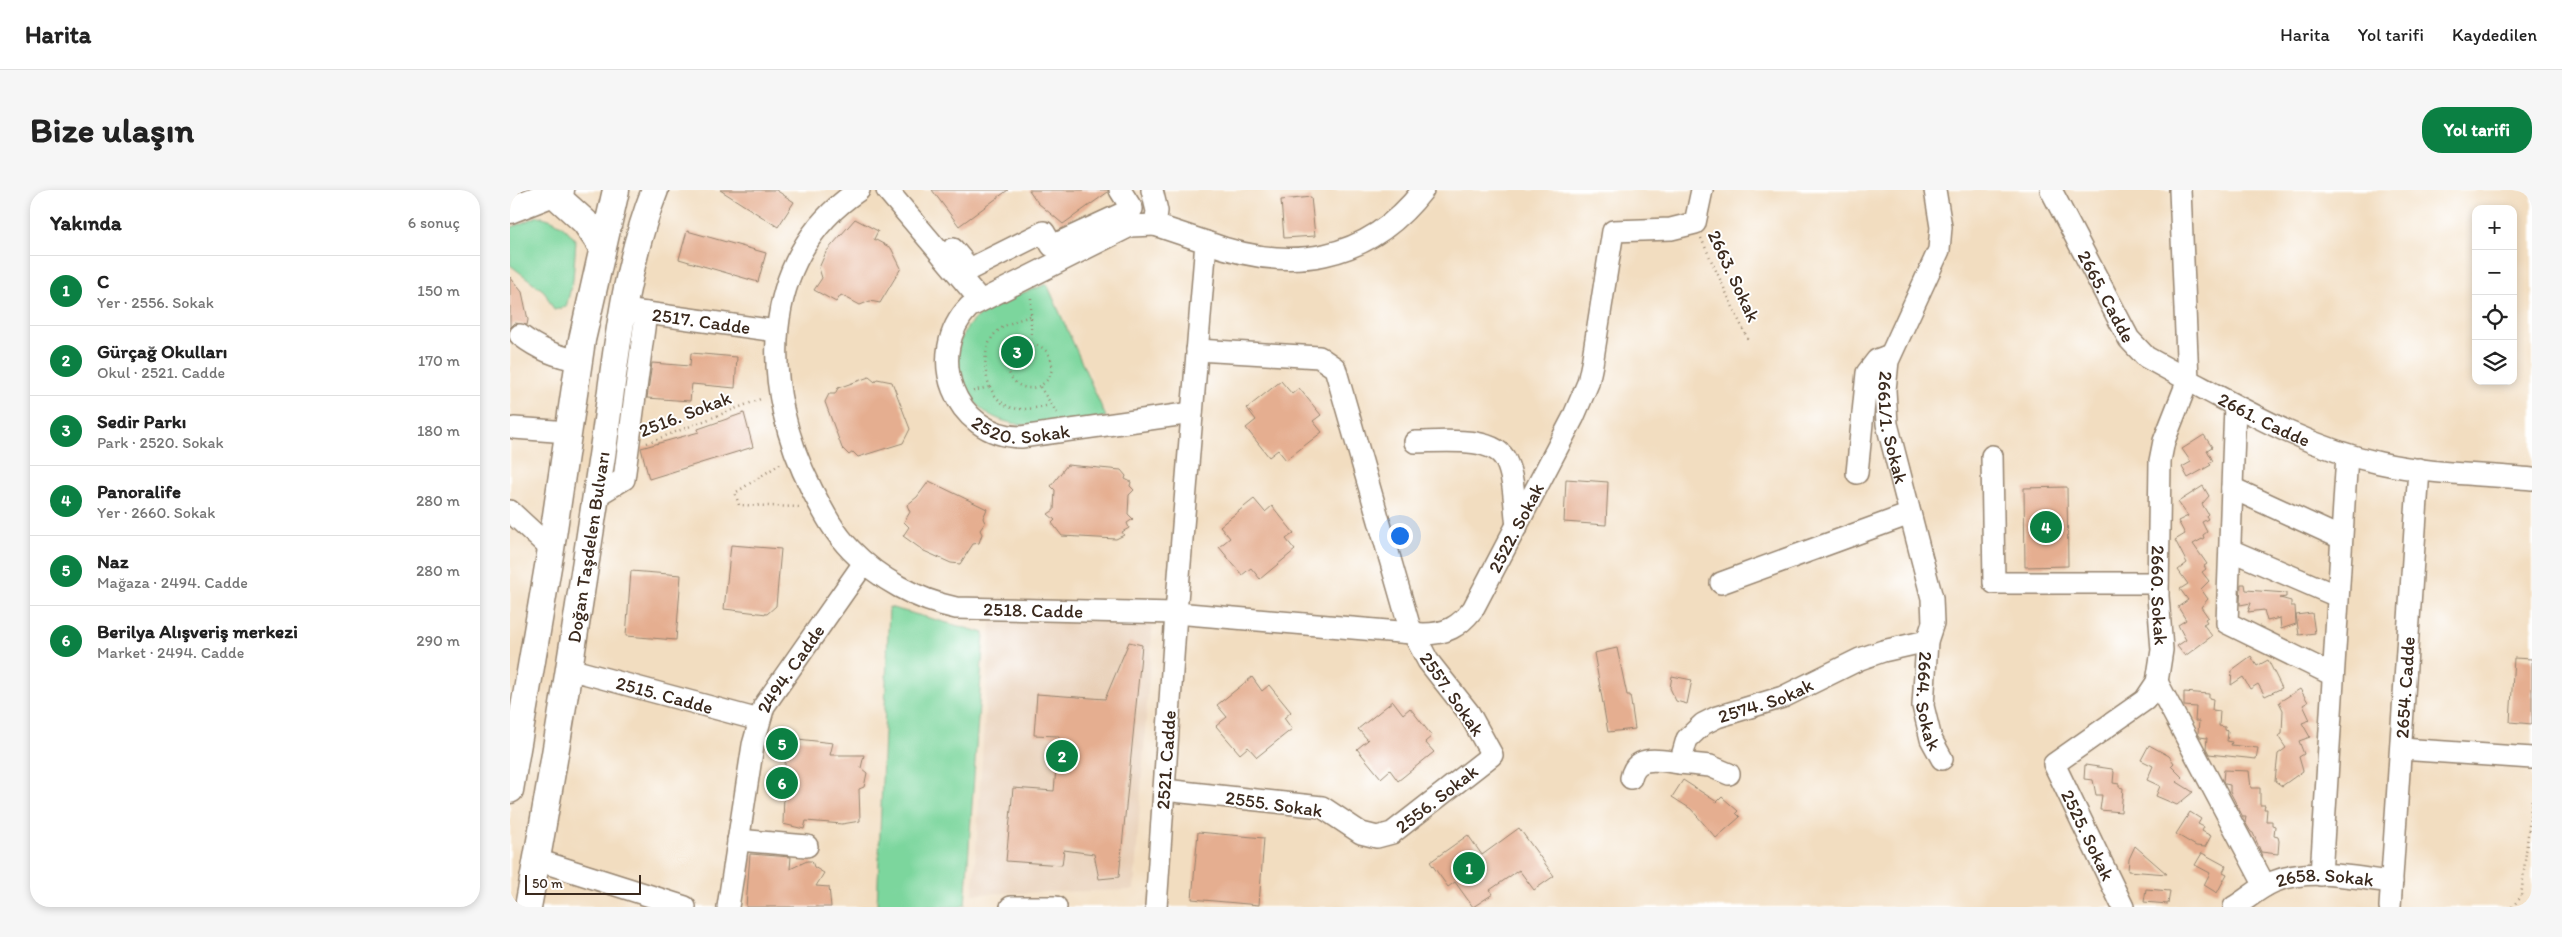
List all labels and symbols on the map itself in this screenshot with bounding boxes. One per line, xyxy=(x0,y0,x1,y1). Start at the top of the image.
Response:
street label: 2663. Sokak xyxy=(1703,226,1765,326)
street label: 2665. Cadde xyxy=(2073,246,2140,346)
street label: 2517. Cadde xyxy=(651,302,752,339)
pin: 3 xyxy=(1001,333,1033,371)
street label: 2661/1. Sokak xyxy=(1873,370,1914,486)
street label: 2516. Sokak xyxy=(636,386,735,442)
street label: 2661. Cadde xyxy=(2214,387,2314,451)
street label: 2520. Sokak xyxy=(967,411,1071,449)
street label: Doğan Taşdelen Bulvarı xyxy=(562,450,614,644)
street label: 2522. Sokak xyxy=(1483,479,1549,577)
pin: 4 xyxy=(2030,508,2062,546)
your location xyxy=(1387,523,1413,549)
street label: 2660. Sokak xyxy=(2147,545,2173,646)
street label: 2518. Cadde xyxy=(983,597,1083,622)
street label: 2494. Cadde xyxy=(751,620,829,715)
street label: 2654. Cadde xyxy=(2390,636,2419,739)
street label: 2557. Sokak xyxy=(1415,647,1490,741)
street label: 2664. Sokak xyxy=(1911,651,1947,755)
street label: 2515. Cadde xyxy=(614,671,716,719)
street label: 2574. Sokak xyxy=(1715,672,1817,728)
street label: 2521. Cadde xyxy=(1151,710,1181,810)
pin: 5 xyxy=(766,725,798,763)
pin: 2 xyxy=(1046,737,1078,775)
street label: 2556. Sokak xyxy=(1390,759,1482,838)
pin: 6 xyxy=(766,764,798,802)
street label: 2555. Sokak xyxy=(1224,786,1324,822)
street label: 2525. Sokak xyxy=(2057,786,2120,884)
pin: 1 xyxy=(1453,849,1485,887)
street label: 2658. Sokak xyxy=(2273,863,2376,892)
scale bar xyxy=(525,872,641,895)

